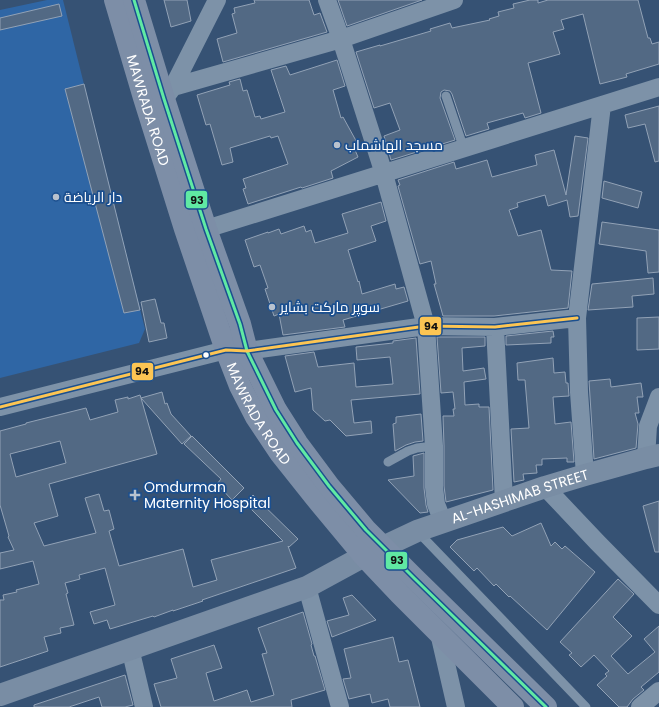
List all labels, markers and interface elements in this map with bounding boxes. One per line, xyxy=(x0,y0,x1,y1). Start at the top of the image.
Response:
street label: MAWRADA ROAD xyxy=(122,52,175,168)
place label: مسجد الهاشماب xyxy=(345,135,443,155)
marker: مسجد الهاشماب xyxy=(332,140,342,150)
place label: دار الرياضة xyxy=(64,187,122,207)
line badge: 93 xyxy=(185,190,208,209)
marker: دار الرياضة xyxy=(51,192,61,202)
text: 93 xyxy=(190,192,204,208)
place label: سوپر مارکت بشاير xyxy=(279,297,380,317)
marker: سوپر مارکت بشاير xyxy=(267,302,277,312)
line badge: 94 xyxy=(419,316,442,336)
text: 94 xyxy=(424,318,439,334)
unlabelled marker xyxy=(201,350,211,360)
street label: MAWRADA ROAD xyxy=(222,360,296,469)
line badge: 94 xyxy=(131,362,154,381)
text: 94 xyxy=(135,363,150,379)
street label: AL-HASHIMAB STREET xyxy=(448,464,591,529)
place label: Omdurman Maternity Hospital xyxy=(144,477,271,513)
marker: Omdurman Maternity Hospital xyxy=(129,489,141,501)
line badge: 93 xyxy=(385,551,408,570)
text: 93 xyxy=(390,552,404,568)

